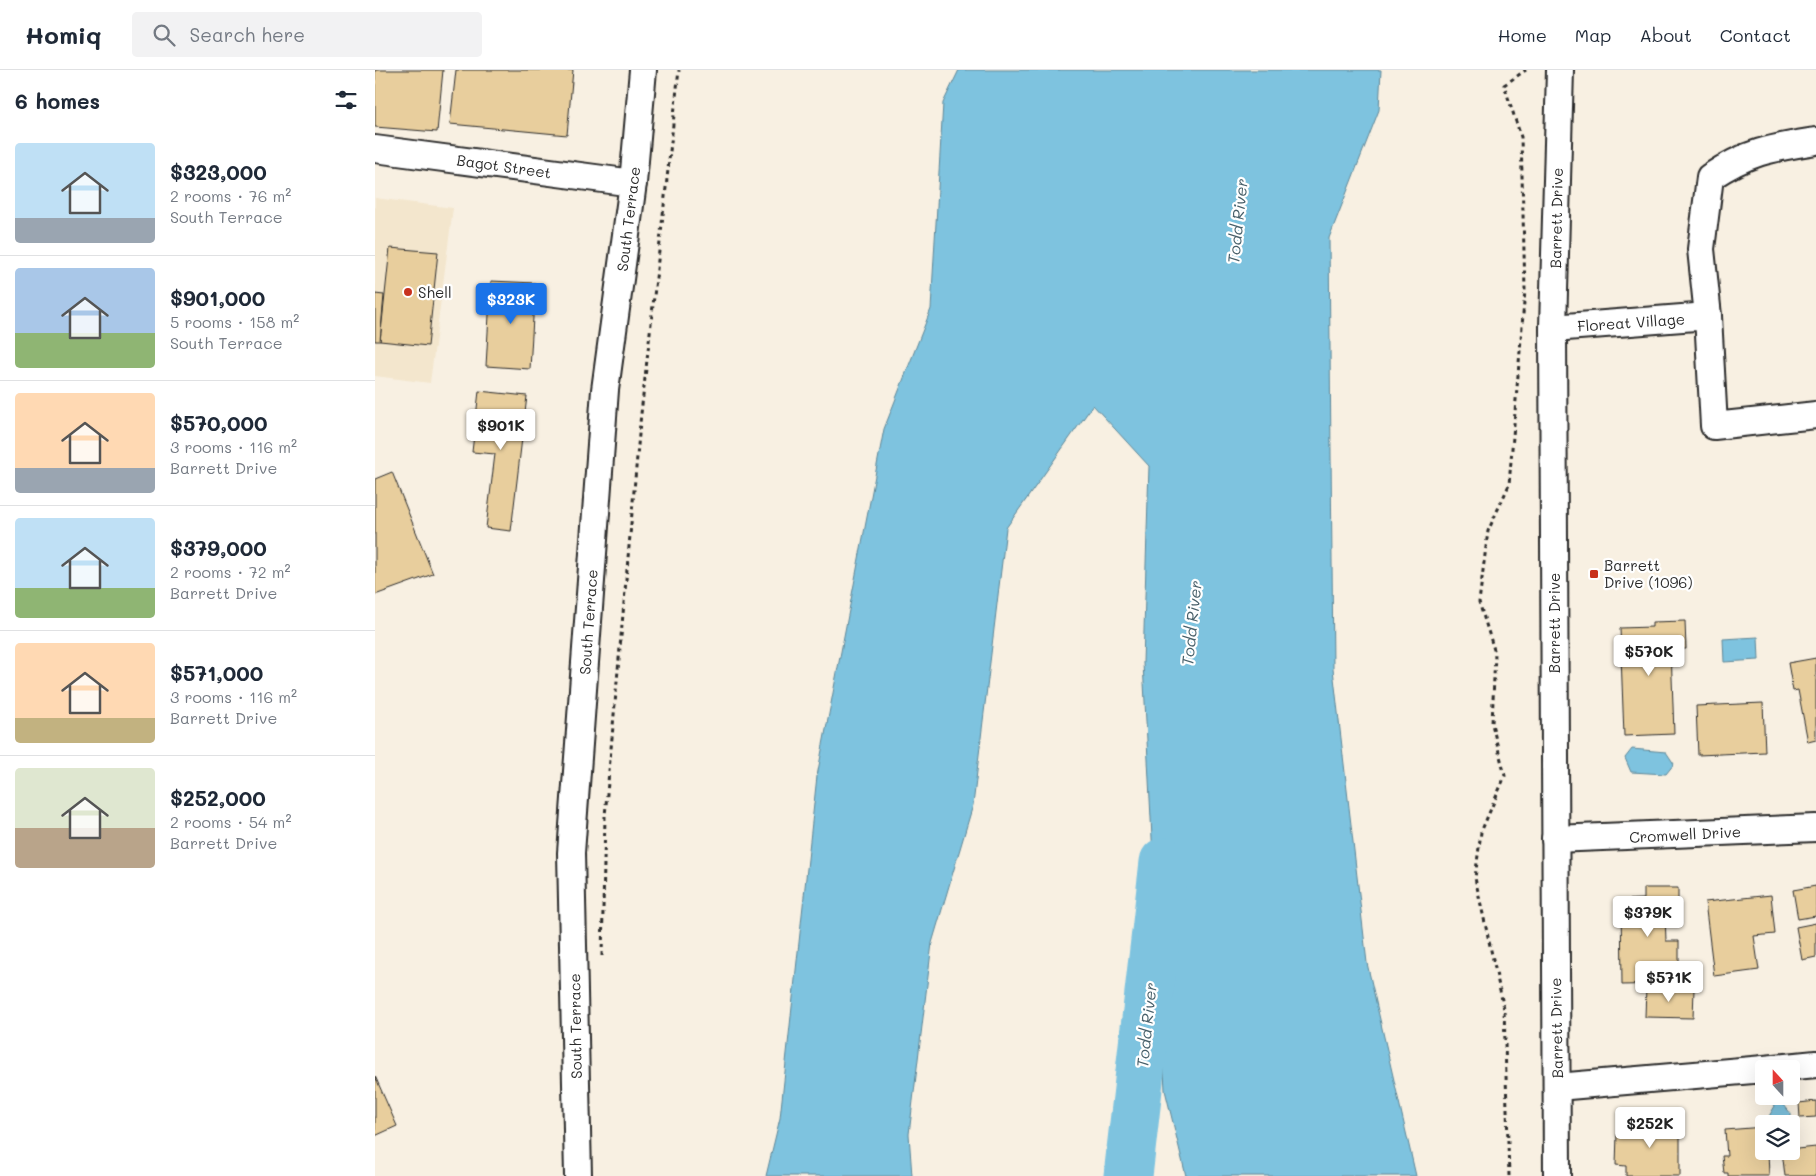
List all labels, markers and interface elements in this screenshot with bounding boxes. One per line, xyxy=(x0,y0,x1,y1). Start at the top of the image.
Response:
search box xyxy=(132,12,482,57)
text: Homiq xyxy=(25,19,102,50)
icon: search xyxy=(150,21,178,49)
text: Search here xyxy=(190,22,305,47)
text: Home xyxy=(1498,23,1547,47)
text: Map xyxy=(1575,23,1611,47)
text: About xyxy=(1639,23,1692,47)
text: Contact xyxy=(1720,23,1791,47)
icon: filters xyxy=(332,86,360,114)
text: 6 homes xyxy=(15,87,100,114)
street label: Bagot Street xyxy=(455,149,553,183)
text: $323,000 xyxy=(170,158,267,185)
icon: home xyxy=(55,163,115,223)
street label: South Terrace xyxy=(612,165,644,273)
street label: Barrett Drive xyxy=(1545,168,1567,268)
water label: Todd River xyxy=(1222,177,1252,265)
text: 2 rooms · 76 m² xyxy=(170,185,291,206)
text: South Terrace xyxy=(170,206,283,227)
place label: Shell xyxy=(418,282,452,302)
pin: $323K xyxy=(476,282,546,325)
text: $901,000 xyxy=(170,284,265,311)
marker: Shell xyxy=(402,286,414,298)
icon: home xyxy=(55,288,115,348)
text: $323K xyxy=(487,288,535,309)
street label: Floreat Village xyxy=(1577,308,1685,336)
text: 5 rooms · 158 m² xyxy=(170,311,299,332)
text: South Terrace xyxy=(170,332,283,353)
pin: $901K xyxy=(466,408,536,451)
text: $570,000 xyxy=(170,409,267,436)
icon: home xyxy=(55,413,115,473)
text: $901K xyxy=(477,414,525,435)
text: 3 rooms · 116 m² xyxy=(170,436,297,457)
text: Barrett Drive xyxy=(170,457,277,478)
text: $379,000 xyxy=(170,534,267,561)
icon: home xyxy=(55,538,115,598)
place label: Barrett Drive (1096) xyxy=(1604,555,1693,592)
text: 2 rooms · 72 m² xyxy=(170,561,291,582)
marker: Barrett Drive (1096) xyxy=(1588,568,1600,580)
street label: South Terrace xyxy=(574,569,602,675)
street label: Barrett Drive xyxy=(1544,573,1564,673)
water label: Todd River xyxy=(1176,579,1206,667)
text: Barrett Drive xyxy=(170,582,277,603)
pin: $570K xyxy=(1614,634,1684,677)
text: $570K xyxy=(1625,640,1673,661)
text: $571,000 xyxy=(170,659,263,686)
icon: home xyxy=(55,663,115,723)
text: 3 rooms · 116 m² xyxy=(170,686,297,707)
text: Barrett Drive xyxy=(170,707,277,728)
text: $252,000 xyxy=(170,784,266,811)
icon: home xyxy=(55,788,115,848)
text: 2 rooms · 54 m² xyxy=(170,811,291,832)
street label: Cromwell Drive xyxy=(1629,821,1741,847)
text: Barrett Drive xyxy=(170,832,277,853)
pin: $379K xyxy=(1613,896,1683,938)
text: $379K xyxy=(1624,901,1672,922)
pin: $571K xyxy=(1634,960,1704,1003)
text: $571K xyxy=(1646,966,1692,987)
street label: South Terrace xyxy=(564,973,586,1079)
street label: Barrett Drive xyxy=(1545,978,1567,1078)
water label: Todd River xyxy=(1131,981,1161,1069)
north arrow xyxy=(1755,1060,1800,1105)
map controls xyxy=(1755,1060,1800,1160)
pin: $252K xyxy=(1615,1106,1685,1149)
text: $252K xyxy=(1626,1112,1674,1133)
button: layers xyxy=(1755,1115,1800,1160)

